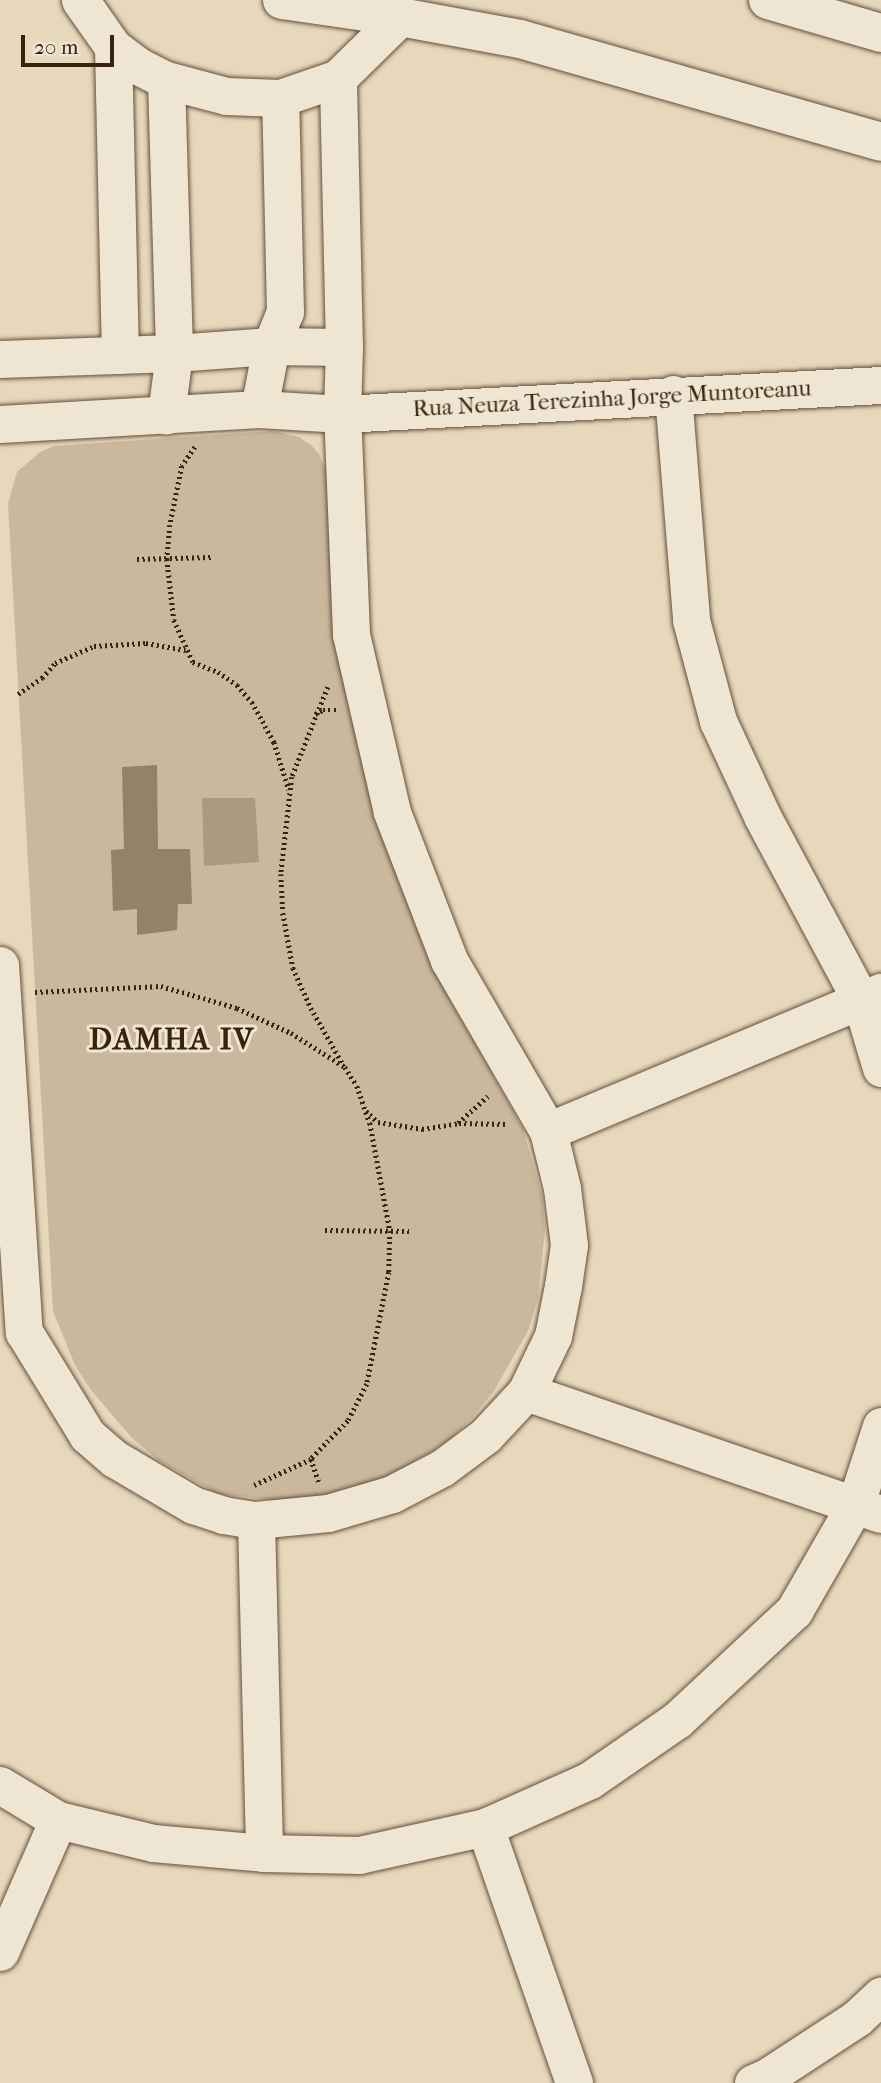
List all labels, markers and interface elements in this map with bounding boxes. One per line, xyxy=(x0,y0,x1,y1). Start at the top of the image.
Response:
scale bar xyxy=(24,21,117,65)
text: 20 m xyxy=(34,35,78,59)
street label: Rua Neuza Terezinha Jorge Muntoreanu xyxy=(412,375,812,423)
district label: DAMHA IV xyxy=(90,1022,254,1058)

